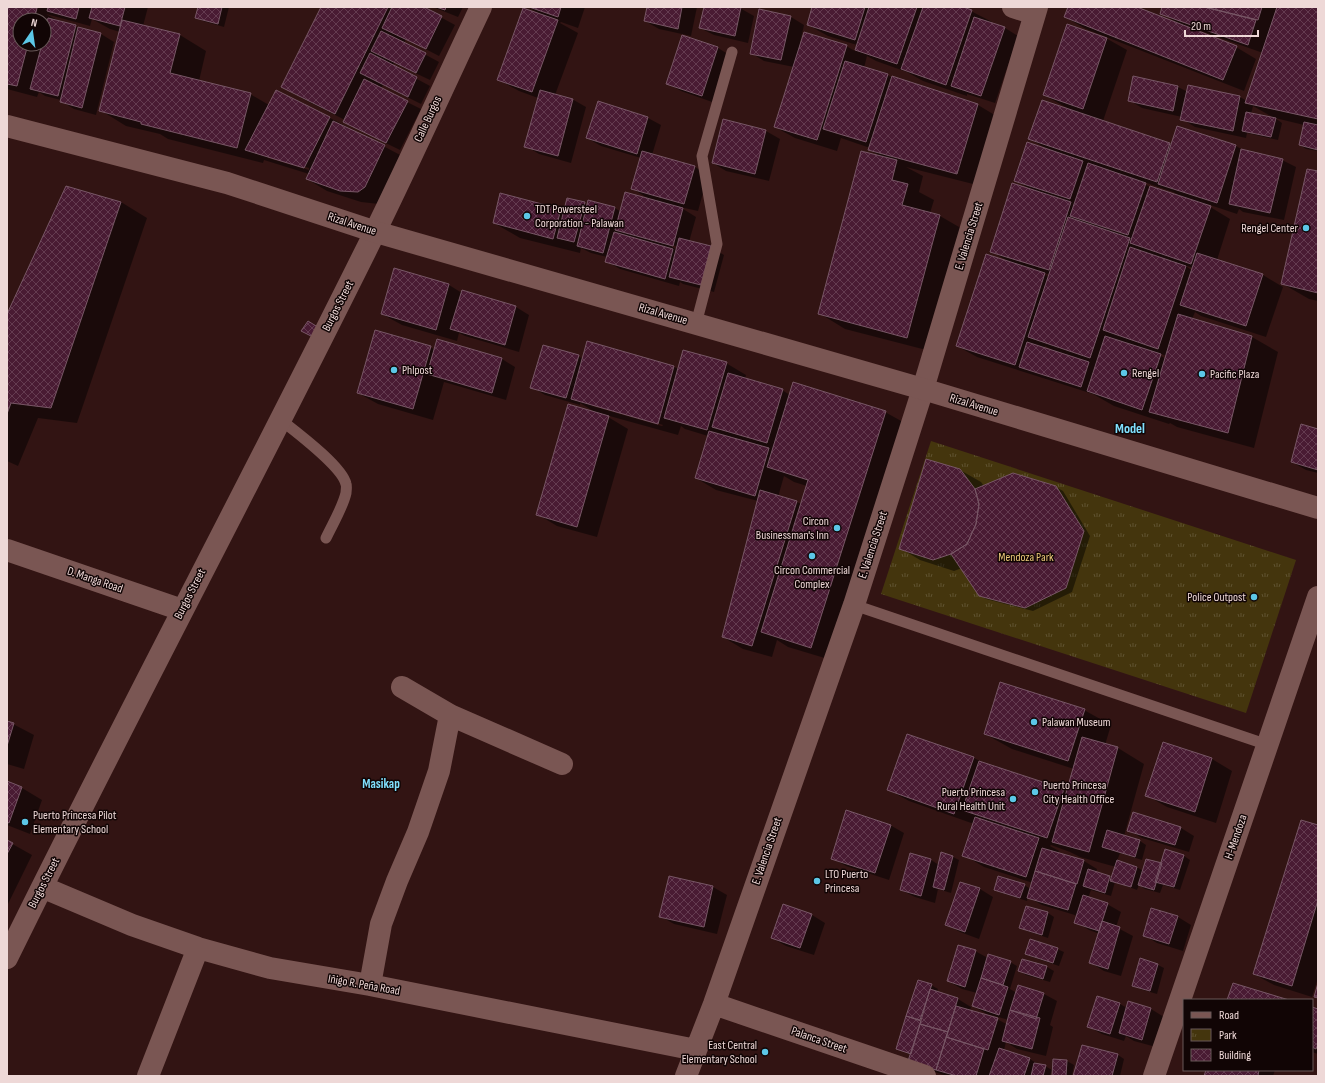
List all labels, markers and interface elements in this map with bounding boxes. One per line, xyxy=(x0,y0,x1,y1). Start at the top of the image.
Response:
north arrow xyxy=(12,12,52,52)
scale bar xyxy=(1185,12,1258,38)
text: N xyxy=(30,16,39,30)
text: 20 m xyxy=(1191,19,1211,34)
street label: Calle Burgos xyxy=(411,94,445,144)
street label: E. Valencia Street xyxy=(952,200,986,272)
place label: TDT Powersteel Corporation - Palawan xyxy=(535,202,624,231)
street label: Rizal Avenue xyxy=(326,209,378,239)
marker: TDT Powersteel Corporation - Palawan xyxy=(522,211,532,221)
place label: Rengel Center xyxy=(1241,221,1299,236)
marker: Rengel Center xyxy=(1301,223,1311,233)
street label: Burgos Street xyxy=(319,278,357,334)
street label: Rizal Avenue xyxy=(637,300,689,328)
place label: Phlpost xyxy=(402,363,433,378)
marker: Phlpost xyxy=(389,365,399,375)
place label: Rengel xyxy=(1132,366,1159,381)
place label: Pacific Plaza xyxy=(1210,367,1260,382)
marker: Rengel xyxy=(1119,368,1129,378)
marker: Pacific Plaza xyxy=(1197,369,1207,379)
street label: Rizal Avenue xyxy=(948,390,1000,420)
district label: Model xyxy=(1115,420,1145,437)
street label: E. Valencia Street xyxy=(855,509,891,581)
place label: Circon Businessman's Inn xyxy=(756,514,829,543)
marker: Circon Businessman's Inn xyxy=(832,523,842,533)
park label: Mendoza Park xyxy=(998,550,1054,565)
marker: Circon Commercial Complex xyxy=(807,551,817,561)
street label: D. Manga Road xyxy=(65,563,125,597)
place label: Circon Commercial Complex xyxy=(774,563,850,592)
street label: Burgos Street xyxy=(171,566,209,622)
place label: Police Outpost xyxy=(1187,590,1246,605)
marker: Police Outpost xyxy=(1249,592,1259,602)
place label: Palawan Museum xyxy=(1042,715,1111,730)
marker: Palawan Museum xyxy=(1029,717,1039,727)
district label: Masikap xyxy=(362,776,400,792)
place label: Puerto Princesa City Health Office xyxy=(1043,778,1115,807)
place label: Puerto Princesa Rural Health Unit xyxy=(937,785,1005,814)
marker: Puerto Princesa City Health Office xyxy=(1030,787,1040,797)
marker: Puerto Princesa Rural Health Unit xyxy=(1008,794,1018,804)
place label: Puerto Princesa Pilot Elementary School xyxy=(33,808,117,837)
street label: H-Mendoza xyxy=(1221,812,1251,861)
street label: E. Valencia Street xyxy=(749,815,786,886)
marker: Puerto Princesa Pilot Elementary School xyxy=(20,817,30,827)
street label: Burgos Street xyxy=(25,855,63,911)
place label: LTO Puerto Princesa xyxy=(825,867,868,896)
marker: LTO Puerto Princesa xyxy=(812,876,822,886)
street label: Iñigo R. Peña Road xyxy=(327,971,401,999)
legend xyxy=(1183,999,1313,1071)
text: Road xyxy=(1219,1008,1239,1023)
street label: Palanca Street xyxy=(789,1023,849,1057)
text: Park xyxy=(1219,1028,1237,1043)
place label: East Central Elementary School xyxy=(682,1038,757,1067)
marker: East Central Elementary School xyxy=(760,1047,770,1057)
text: Building xyxy=(1219,1048,1251,1063)

